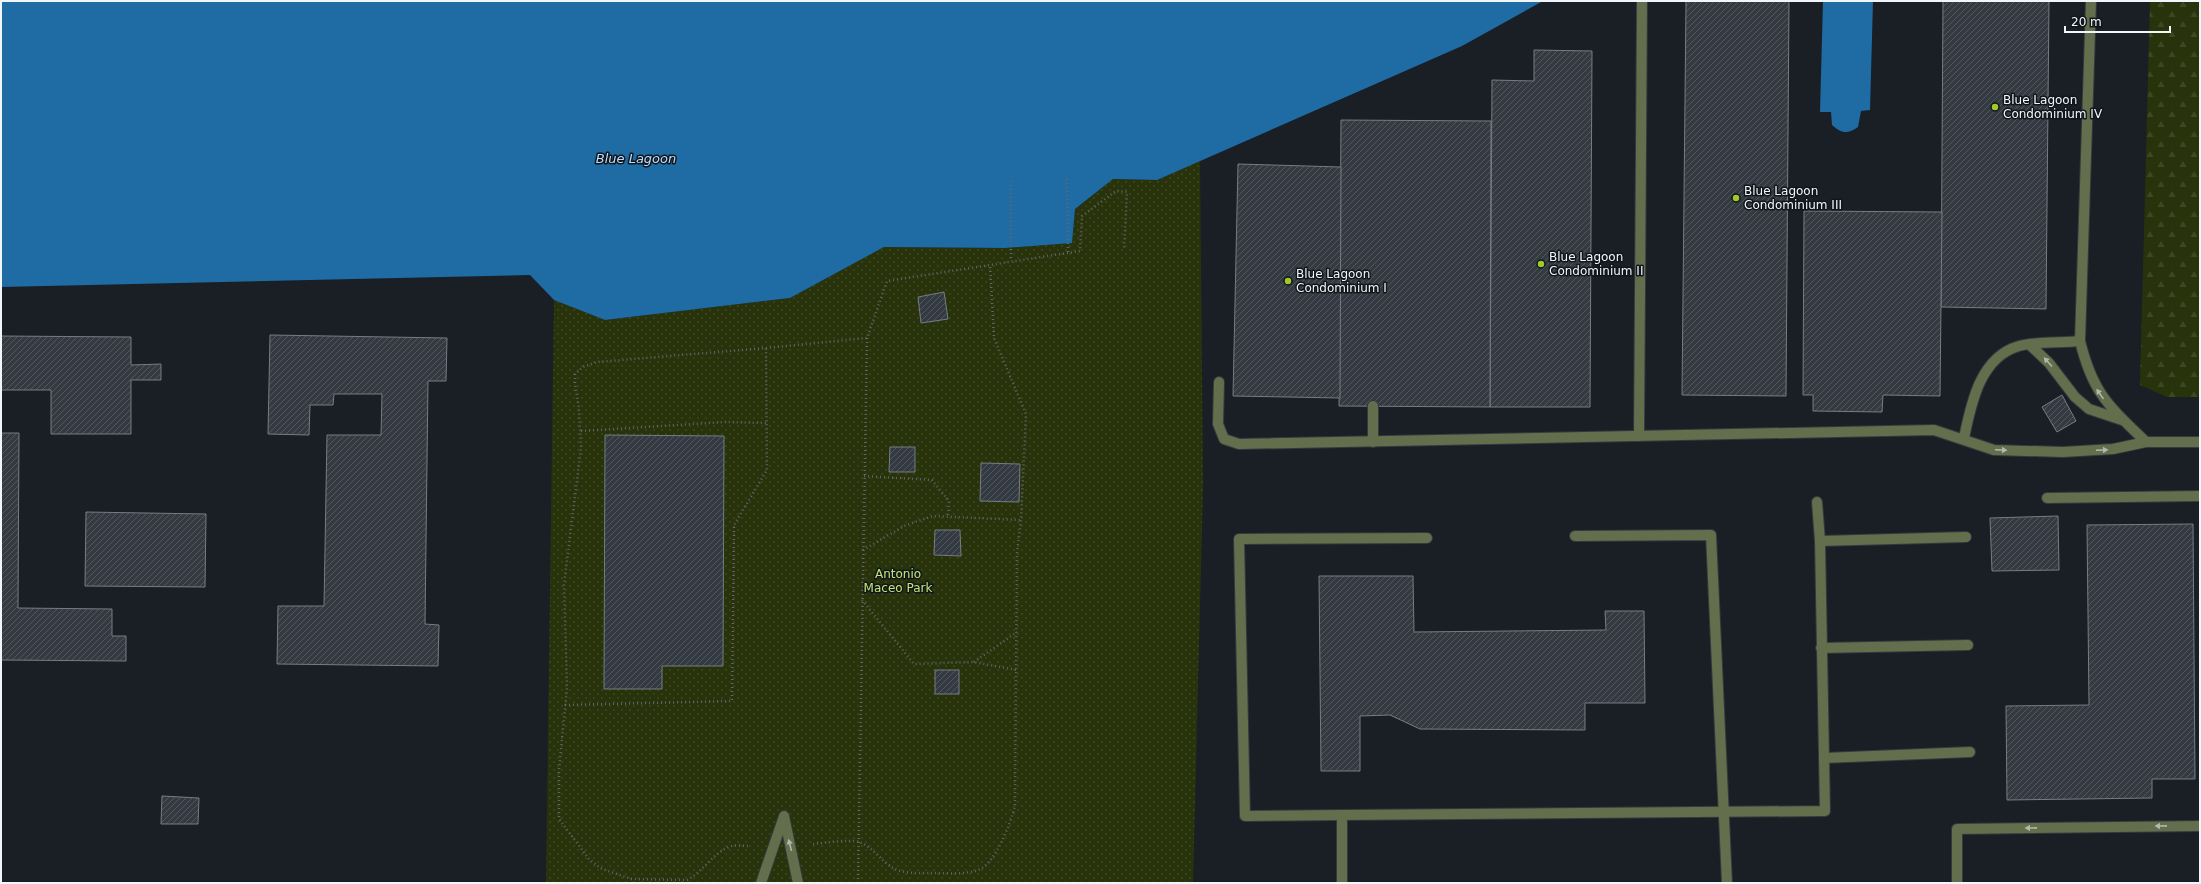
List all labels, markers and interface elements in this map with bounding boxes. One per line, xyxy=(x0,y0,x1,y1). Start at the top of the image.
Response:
scale bar xyxy=(2065,8,2170,34)
text: 20 m xyxy=(2071,15,2102,29)
place label: Blue Lagoon Condominium IV xyxy=(2003,93,2103,121)
marker: Blue Lagoon Condominium IV xyxy=(1990,102,2000,112)
water label: Blue Lagoon xyxy=(596,151,676,166)
place label: Blue Lagoon Condominium III xyxy=(1744,184,1842,212)
marker: Blue Lagoon Condominium III xyxy=(1731,193,1741,203)
place label: Blue Lagoon Condominium II xyxy=(1549,250,1643,278)
marker: Blue Lagoon Condominium II xyxy=(1536,259,1546,269)
place label: Blue Lagoon Condominium I xyxy=(1296,267,1387,295)
marker: Blue Lagoon Condominium I xyxy=(1283,276,1293,286)
one-way arrow xyxy=(2043,357,2052,367)
one-way arrow xyxy=(2096,389,2104,399)
one-way arrow xyxy=(1995,447,2008,453)
one-way arrow xyxy=(2096,447,2109,453)
park label: Antonio Maceo Park xyxy=(864,567,932,595)
one-way arrow xyxy=(2154,823,2167,829)
one-way arrow xyxy=(2024,825,2037,831)
one-way arrow xyxy=(786,839,792,851)

